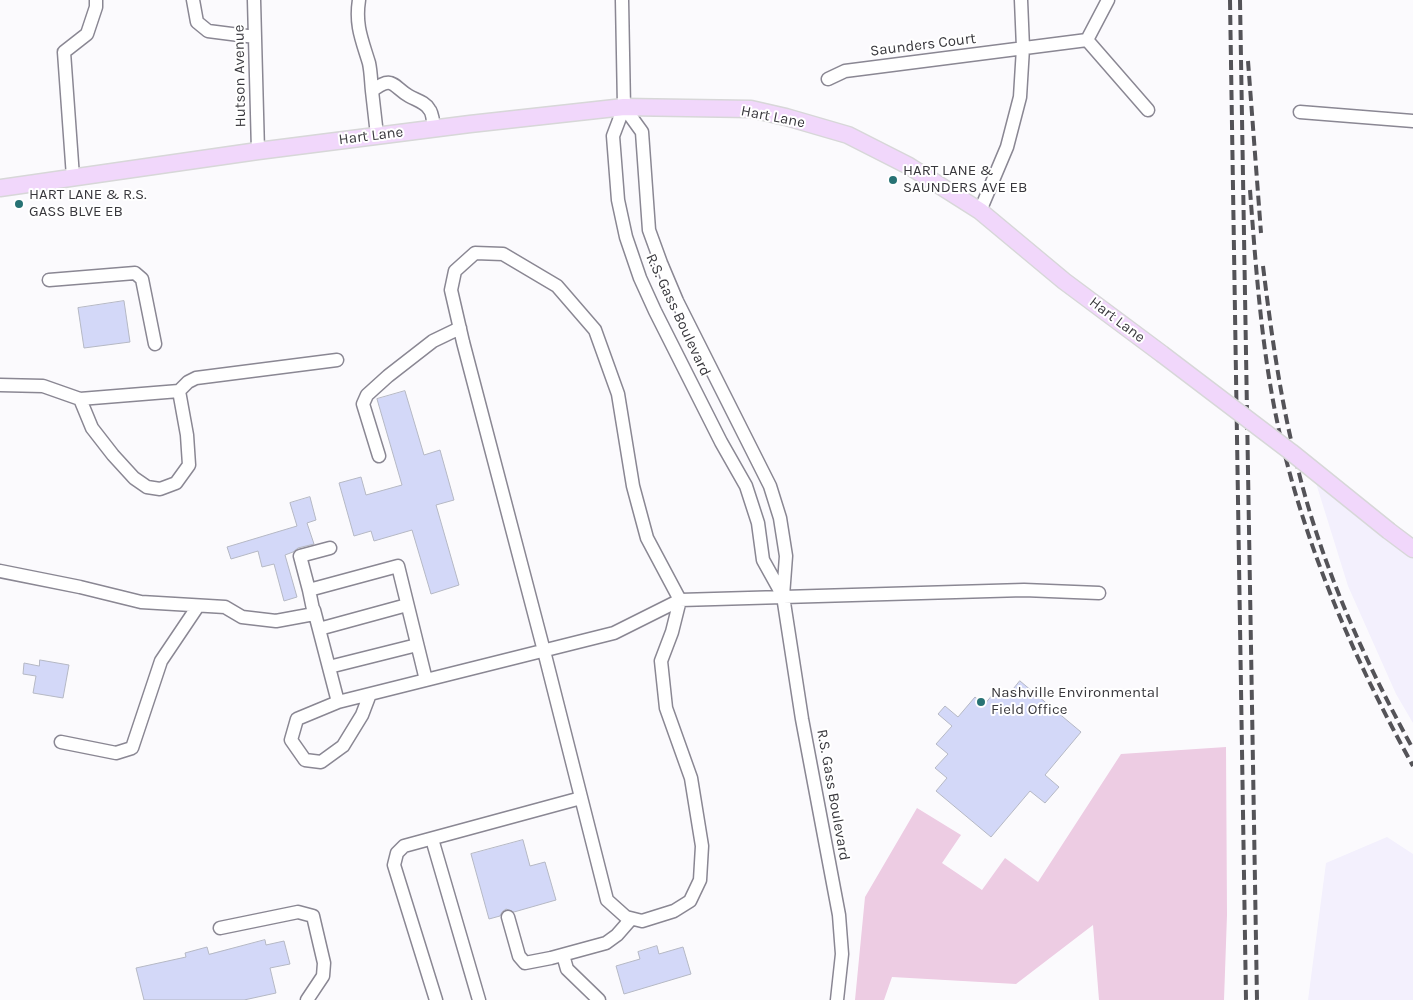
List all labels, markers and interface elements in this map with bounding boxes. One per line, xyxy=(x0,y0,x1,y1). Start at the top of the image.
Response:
street label: Hutson Avenue xyxy=(230,24,250,128)
street label: Saunders Court xyxy=(869,30,977,60)
street label: Hart Lane xyxy=(739,102,807,132)
street label: Hart Lane xyxy=(338,123,404,149)
place label: HART LANE & SAUNDERS AVE EB xyxy=(903,162,1027,197)
marker: HART LANE & SAUNDERS AVE EB xyxy=(887,174,899,186)
place label: HART LANE & R.S. GASS BLVE EB xyxy=(29,186,147,221)
marker: HART LANE & R.S. GASS BLVE EB xyxy=(13,198,25,210)
street label: R.S. Gass Boulevard xyxy=(642,251,714,379)
street label: Hart Lane xyxy=(1086,293,1148,347)
place label: Nashville Environmental Field Office xyxy=(991,684,1159,719)
marker: Nashville Environmental Field Office xyxy=(975,696,987,708)
street label: R.S. Gass Boulevard xyxy=(813,728,853,862)

